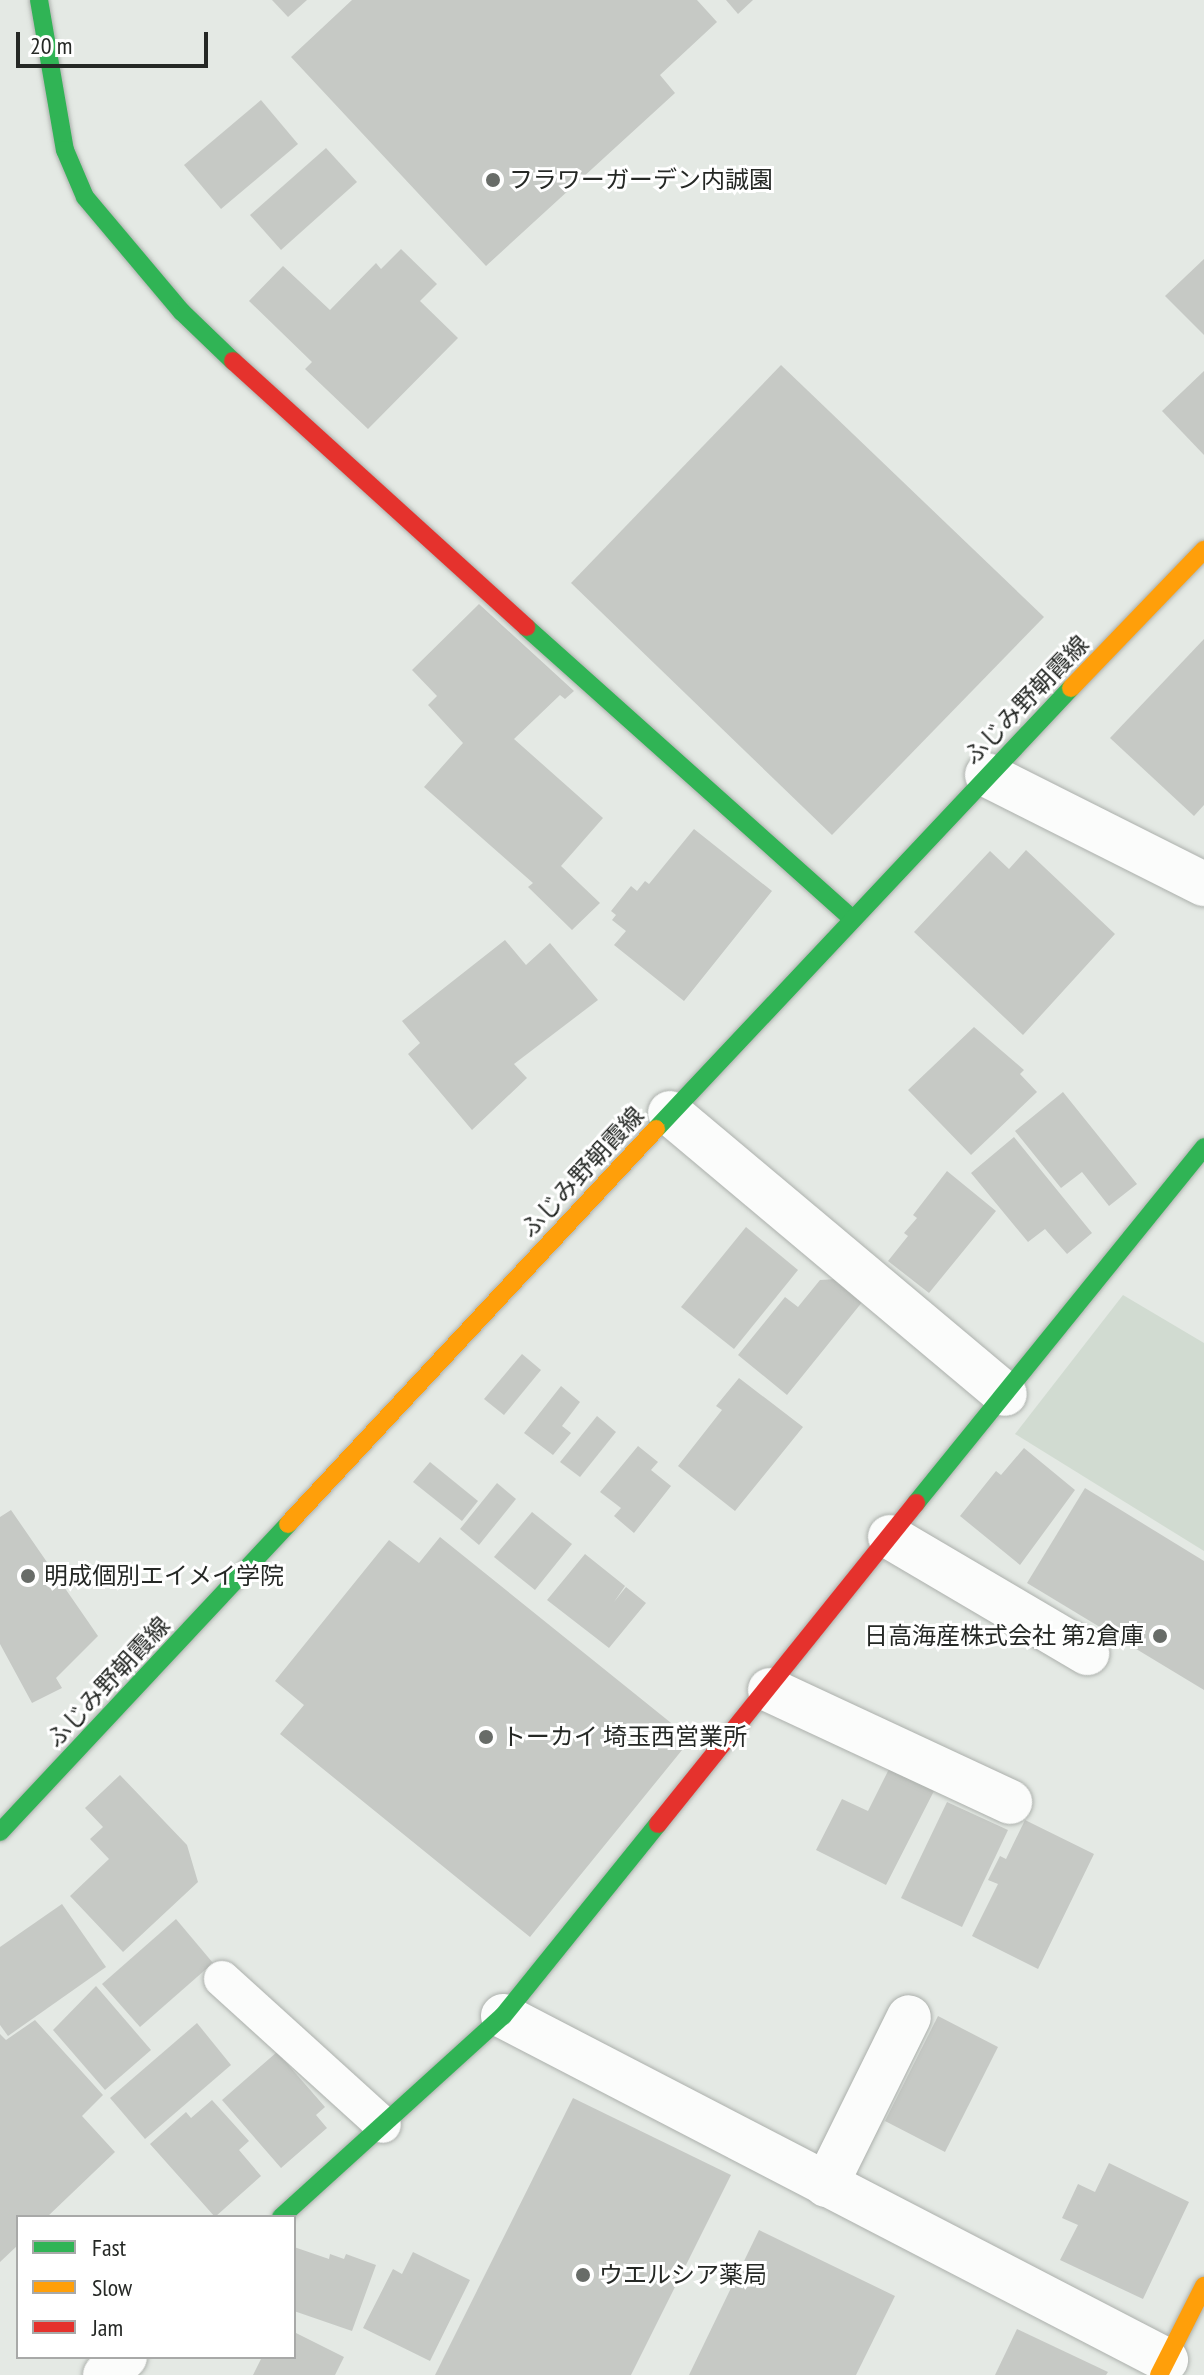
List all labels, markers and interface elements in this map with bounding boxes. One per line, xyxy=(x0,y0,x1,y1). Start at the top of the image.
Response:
scale bar xyxy=(20,16,212,66)
text: 20 m xyxy=(30,30,72,61)
place label: フラワーガーデン内誠園 xyxy=(509,166,773,194)
marker: フラワーガーデン内誠園 xyxy=(484,171,502,189)
street label: ふじみ野朝霞線 xyxy=(957,630,1095,770)
street label: ふじみ野朝霞線 xyxy=(514,1101,650,1243)
place label: 明成個別エイメイ学院 xyxy=(44,1562,284,1590)
marker: 明成個別エイメイ学院 xyxy=(19,1567,37,1585)
street label: ふじみ野朝霞線 xyxy=(40,1611,176,1753)
place label: 日高海産株式会社 第2倉庫 xyxy=(864,1622,1144,1650)
marker: 日高海産株式会社 第2倉庫 xyxy=(1151,1627,1169,1645)
place label: トーカイ 埼玉西営業所 xyxy=(502,1723,747,1751)
marker: トーカイ 埼玉西営業所 xyxy=(477,1728,495,1746)
legend xyxy=(16,2215,296,2359)
text: Fast xyxy=(92,2232,126,2263)
place label: ウエルシア薬局 xyxy=(599,2261,767,2289)
marker: ウエルシア薬局 xyxy=(574,2266,592,2284)
text: Slow xyxy=(92,2272,132,2303)
text: Jam xyxy=(92,2312,123,2343)

